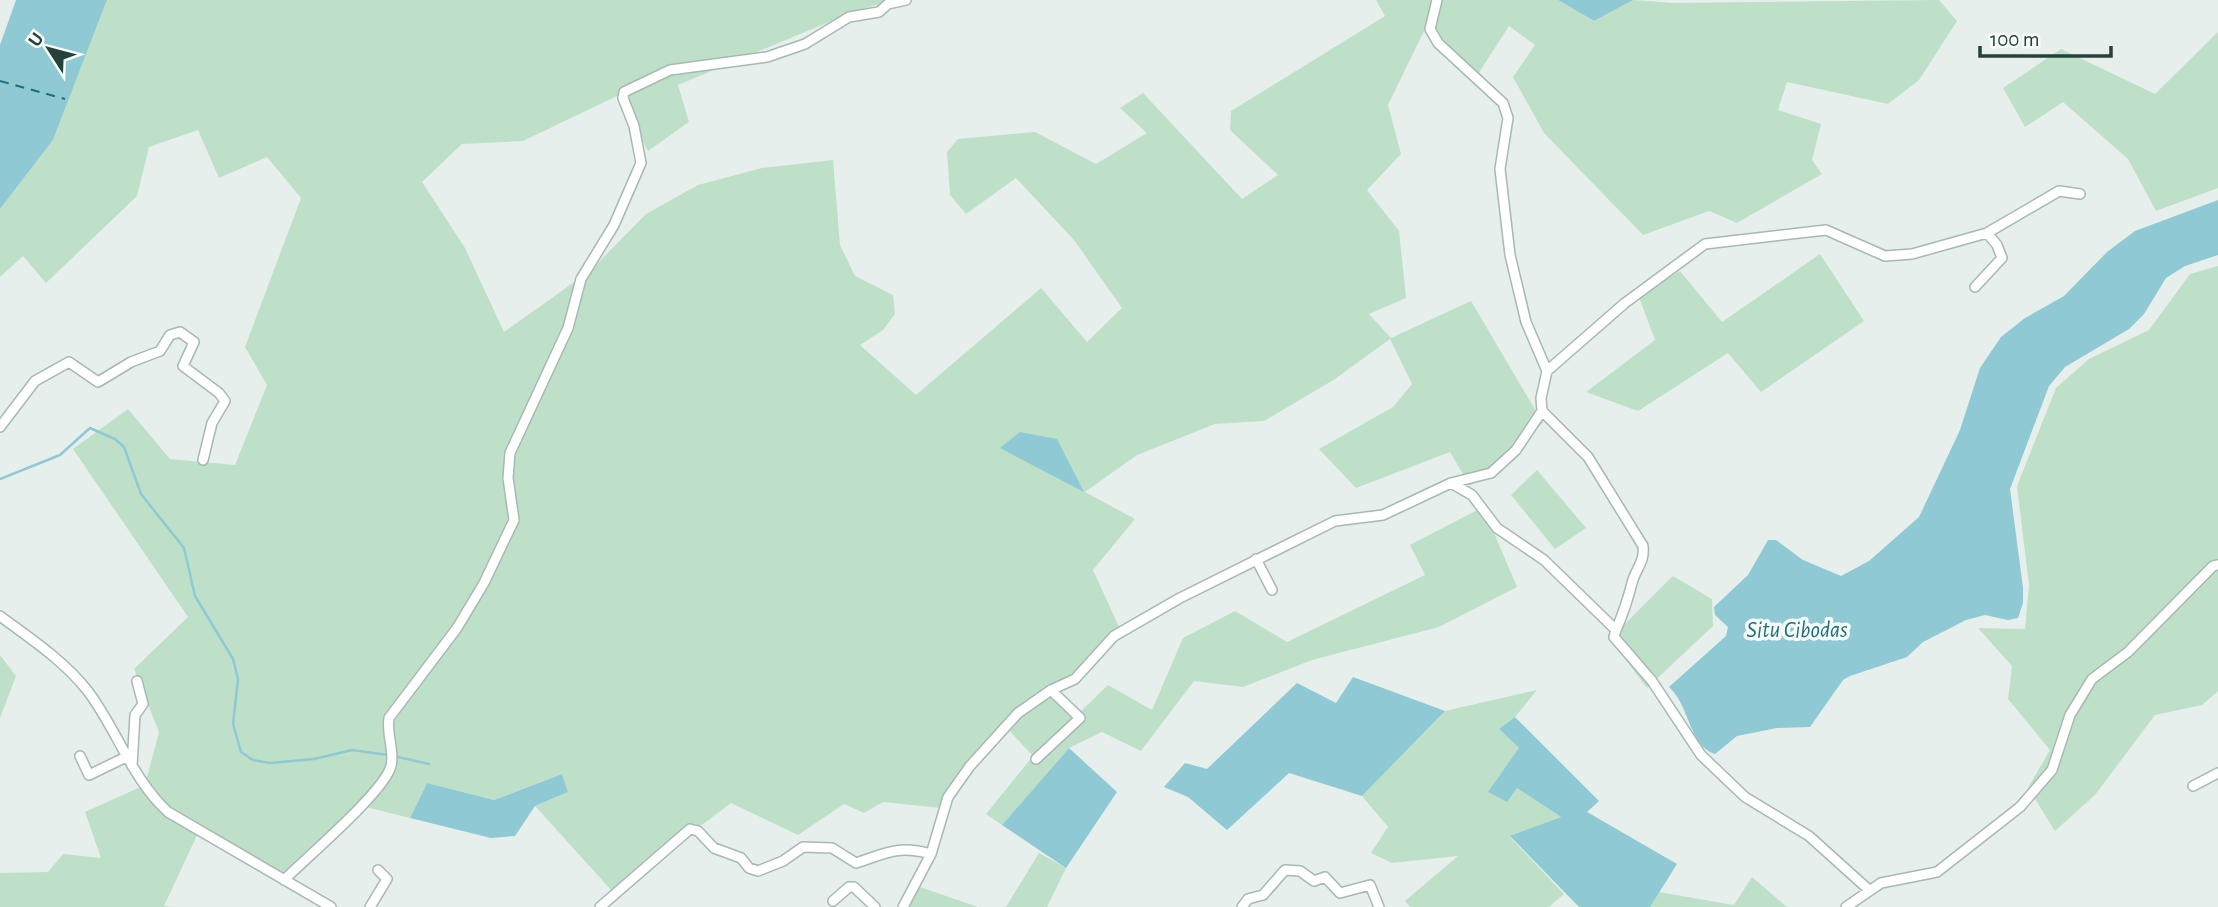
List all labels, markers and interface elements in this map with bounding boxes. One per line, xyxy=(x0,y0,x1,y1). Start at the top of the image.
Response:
north arrow xyxy=(14,14,84,84)
scale bar xyxy=(1980,14,2111,58)
text: U xyxy=(25,29,48,50)
text: 100 m xyxy=(1990,29,2040,50)
water label: Situ Cibodas xyxy=(1747,619,1847,642)

